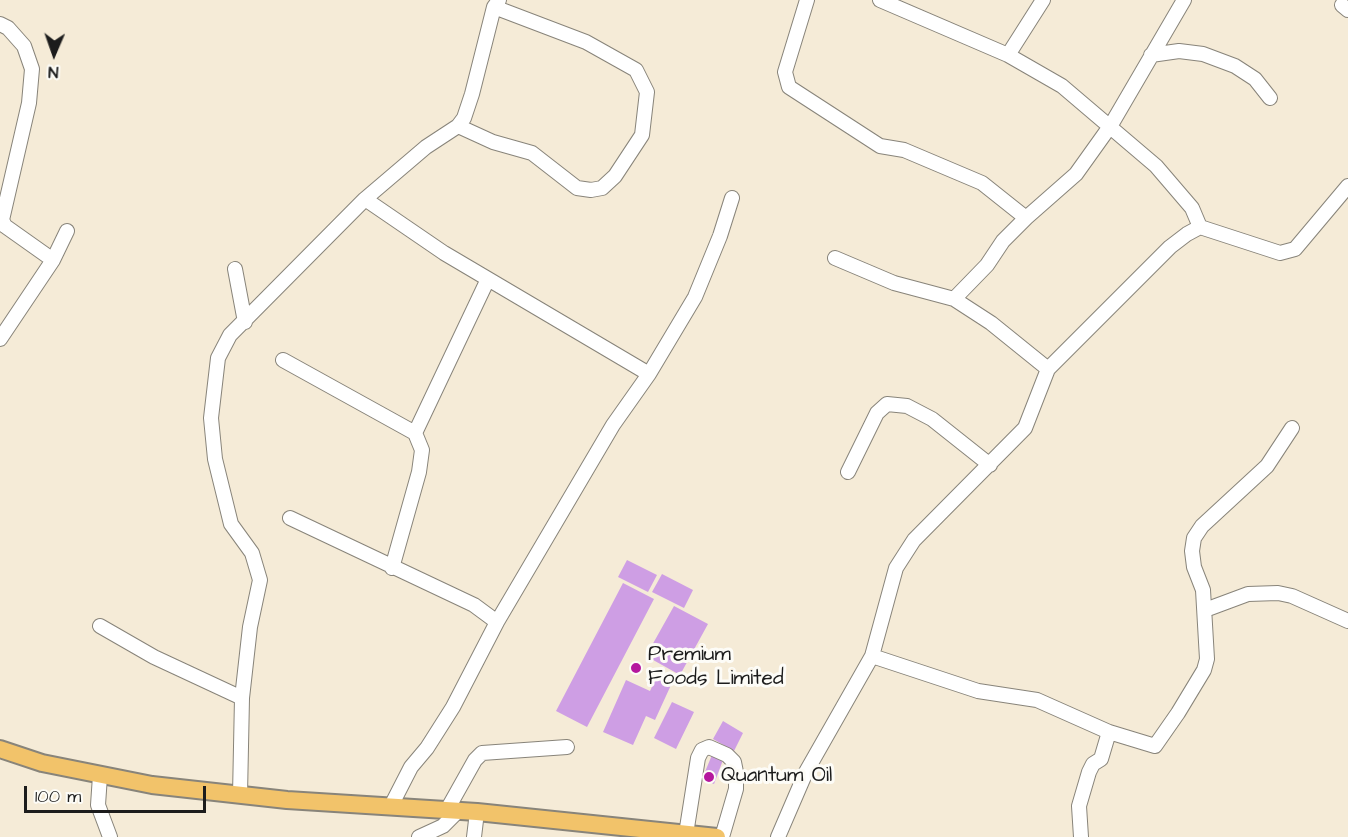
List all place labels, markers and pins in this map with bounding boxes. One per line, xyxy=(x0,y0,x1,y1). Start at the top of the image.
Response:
place label: Premium Foods Limited xyxy=(648,643,784,693)
marker: Premium Foods Limited xyxy=(629,661,643,675)
place label: Quantum Oil xyxy=(721,764,832,790)
marker: Quantum Oil xyxy=(702,770,716,784)

